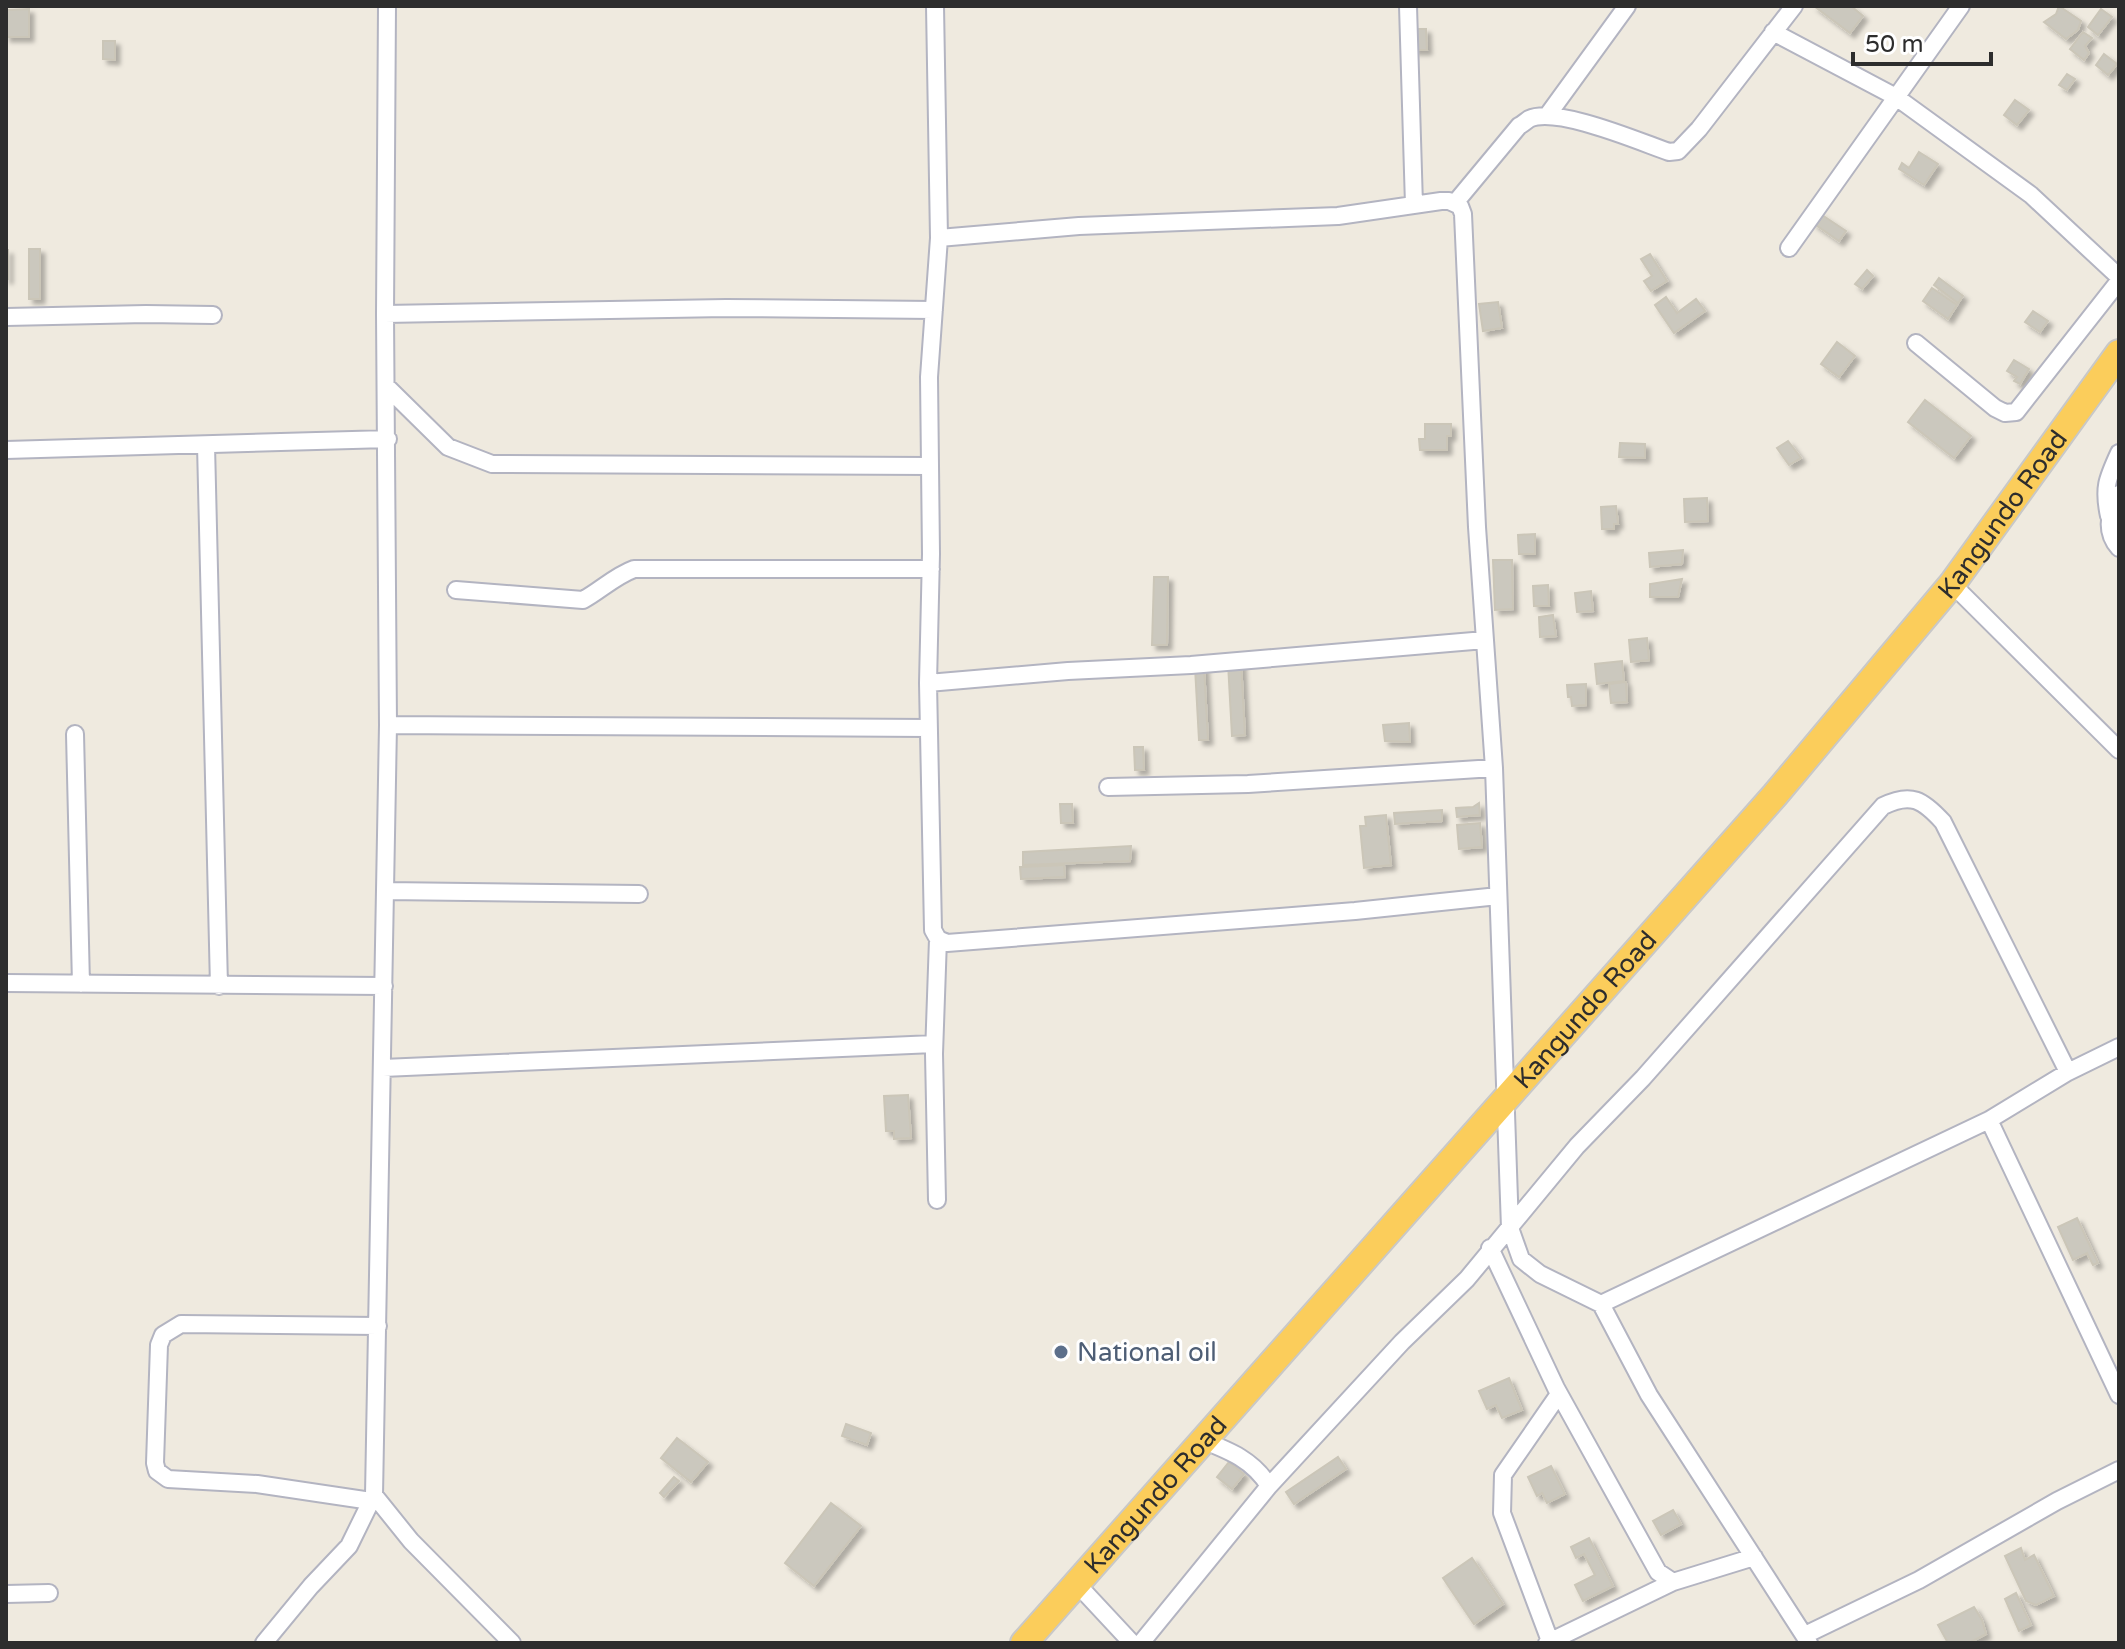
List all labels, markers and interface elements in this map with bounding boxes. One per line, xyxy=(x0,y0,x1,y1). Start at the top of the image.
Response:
scale bar xyxy=(1853,16,1991,66)
text: 50 m xyxy=(1865,30,1923,59)
street label: Kangundo Road xyxy=(1931,424,2074,605)
street label: Kangundo Road xyxy=(1507,925,1663,1095)
place label: National oil xyxy=(1077,1337,1217,1368)
marker: National oil xyxy=(1052,1343,1070,1361)
street label: Kangundo Road xyxy=(1078,1410,1234,1580)

